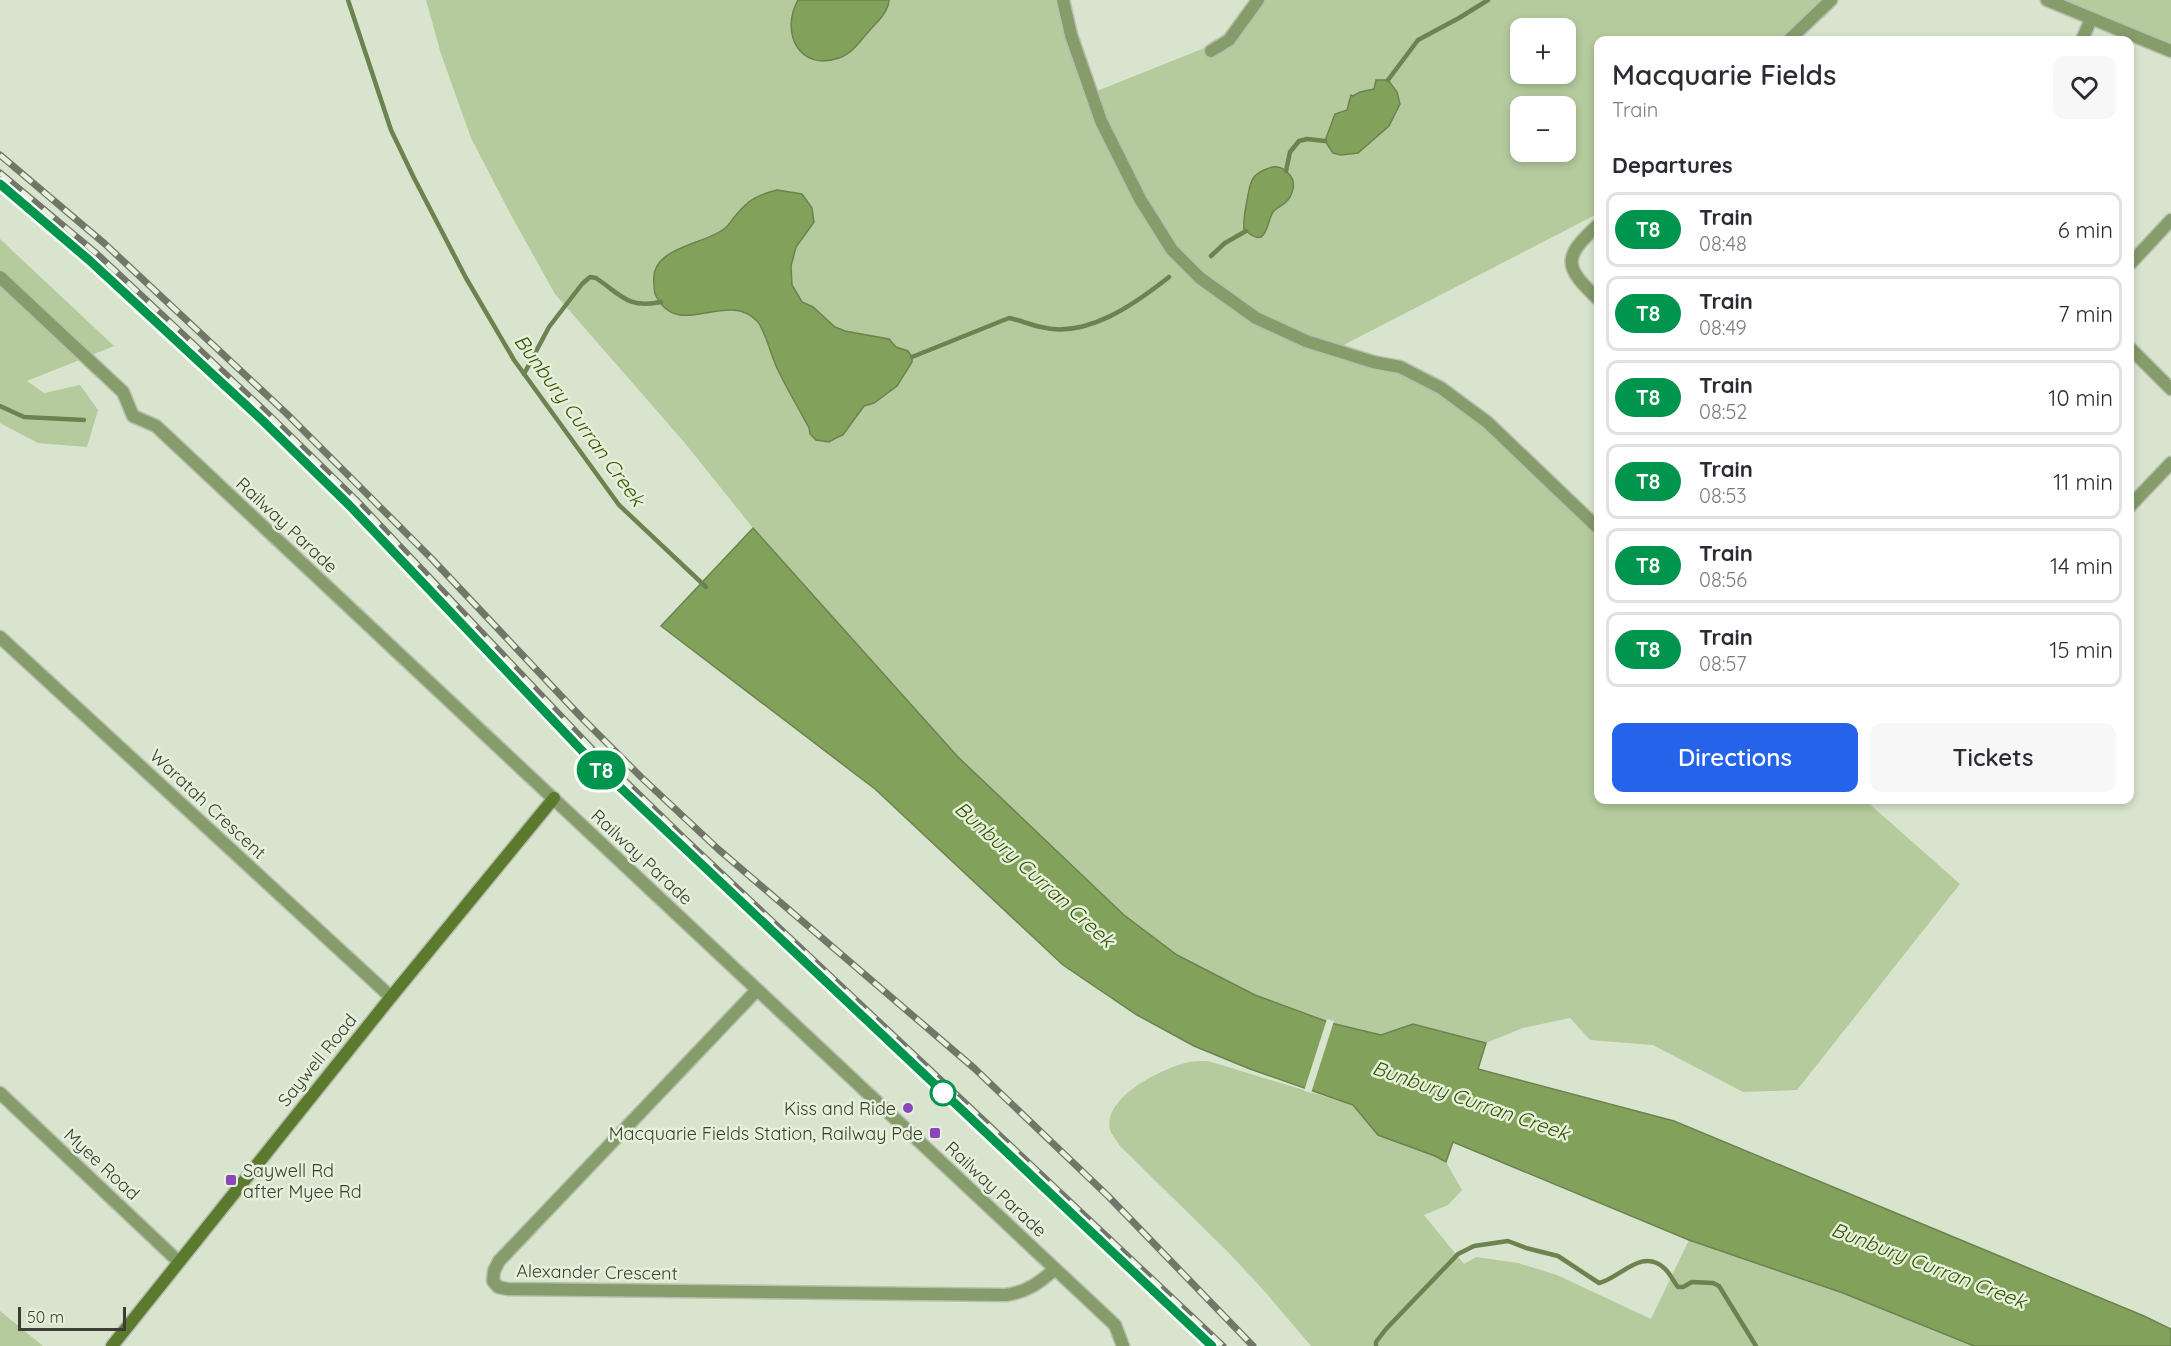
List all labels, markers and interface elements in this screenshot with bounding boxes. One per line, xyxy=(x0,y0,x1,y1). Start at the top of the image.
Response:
map controls xyxy=(1510,18,1576,162)
button: + xyxy=(1510,18,1576,84)
button: heart xyxy=(2053,56,2116,119)
text: Macquarie Fields xyxy=(1612,57,1836,92)
button: − xyxy=(1510,96,1576,162)
text: Train xyxy=(1612,97,1658,122)
text: Departures xyxy=(1612,151,1733,179)
text: Train xyxy=(1699,203,1753,231)
text: T8 xyxy=(1636,216,1660,242)
text: 6 min xyxy=(2058,216,2113,244)
text: 08:48 xyxy=(1699,231,1747,256)
text: Train xyxy=(1699,287,1753,315)
text: T8 xyxy=(1636,300,1660,326)
text: 7 min xyxy=(2058,300,2113,328)
text: 08:49 xyxy=(1699,315,1747,340)
water label: Bunbury Curran Creek xyxy=(509,329,652,513)
text: Train xyxy=(1699,371,1753,399)
text: T8 xyxy=(1636,384,1660,410)
text: 10 min xyxy=(2048,384,2113,412)
text: 08:52 xyxy=(1699,399,1747,424)
text: Train xyxy=(1699,455,1753,483)
text: T8 xyxy=(1636,468,1660,494)
text: 11 min xyxy=(2053,468,2113,496)
street label: Railway Parade xyxy=(231,472,343,578)
text: 08:53 xyxy=(1699,483,1747,508)
text: Train xyxy=(1699,539,1753,567)
text: T8 xyxy=(1636,552,1660,578)
text: 14 min xyxy=(2050,552,2113,580)
text: 08:56 xyxy=(1699,567,1747,592)
text: Train xyxy=(1699,623,1753,651)
text: T8 xyxy=(1636,636,1660,662)
text: 15 min xyxy=(2049,636,2113,664)
text: 08:57 xyxy=(1699,651,1747,676)
button: Directions xyxy=(1612,723,1858,792)
button: Tickets xyxy=(1870,723,2116,792)
street label: Waratah Crescent xyxy=(145,744,271,864)
line badge: T8 xyxy=(574,750,628,790)
text: T8 xyxy=(589,757,613,783)
water label: Bunbury Curran Creek xyxy=(950,796,1122,954)
street label: Railway Parade xyxy=(586,804,698,910)
street label: Saywell Road xyxy=(273,1009,361,1111)
water label: Bunbury Curran Creek xyxy=(1369,1055,1575,1146)
unlabelled marker xyxy=(930,1080,956,1106)
place label: Kiss and Ride xyxy=(784,1097,896,1120)
marker: Kiss and Ride xyxy=(901,1101,915,1115)
place label: Macquarie Fields Station, Railway Pde xyxy=(609,1122,923,1145)
street label: Myee Road xyxy=(59,1123,145,1205)
marker: Macquarie Fields Station, Railway Pde xyxy=(928,1126,942,1140)
street label: Railway Parade xyxy=(940,1136,1052,1242)
place label: Saywell Rd after Myee Rd xyxy=(243,1159,362,1203)
marker: Saywell Rd after Myee Rd xyxy=(224,1173,238,1187)
water label: Bunbury Curran Creek xyxy=(1828,1216,2032,1314)
street label: Alexander Crescent xyxy=(516,1259,678,1285)
scale bar xyxy=(18,1304,126,1332)
text: 50 m xyxy=(27,1307,64,1327)

